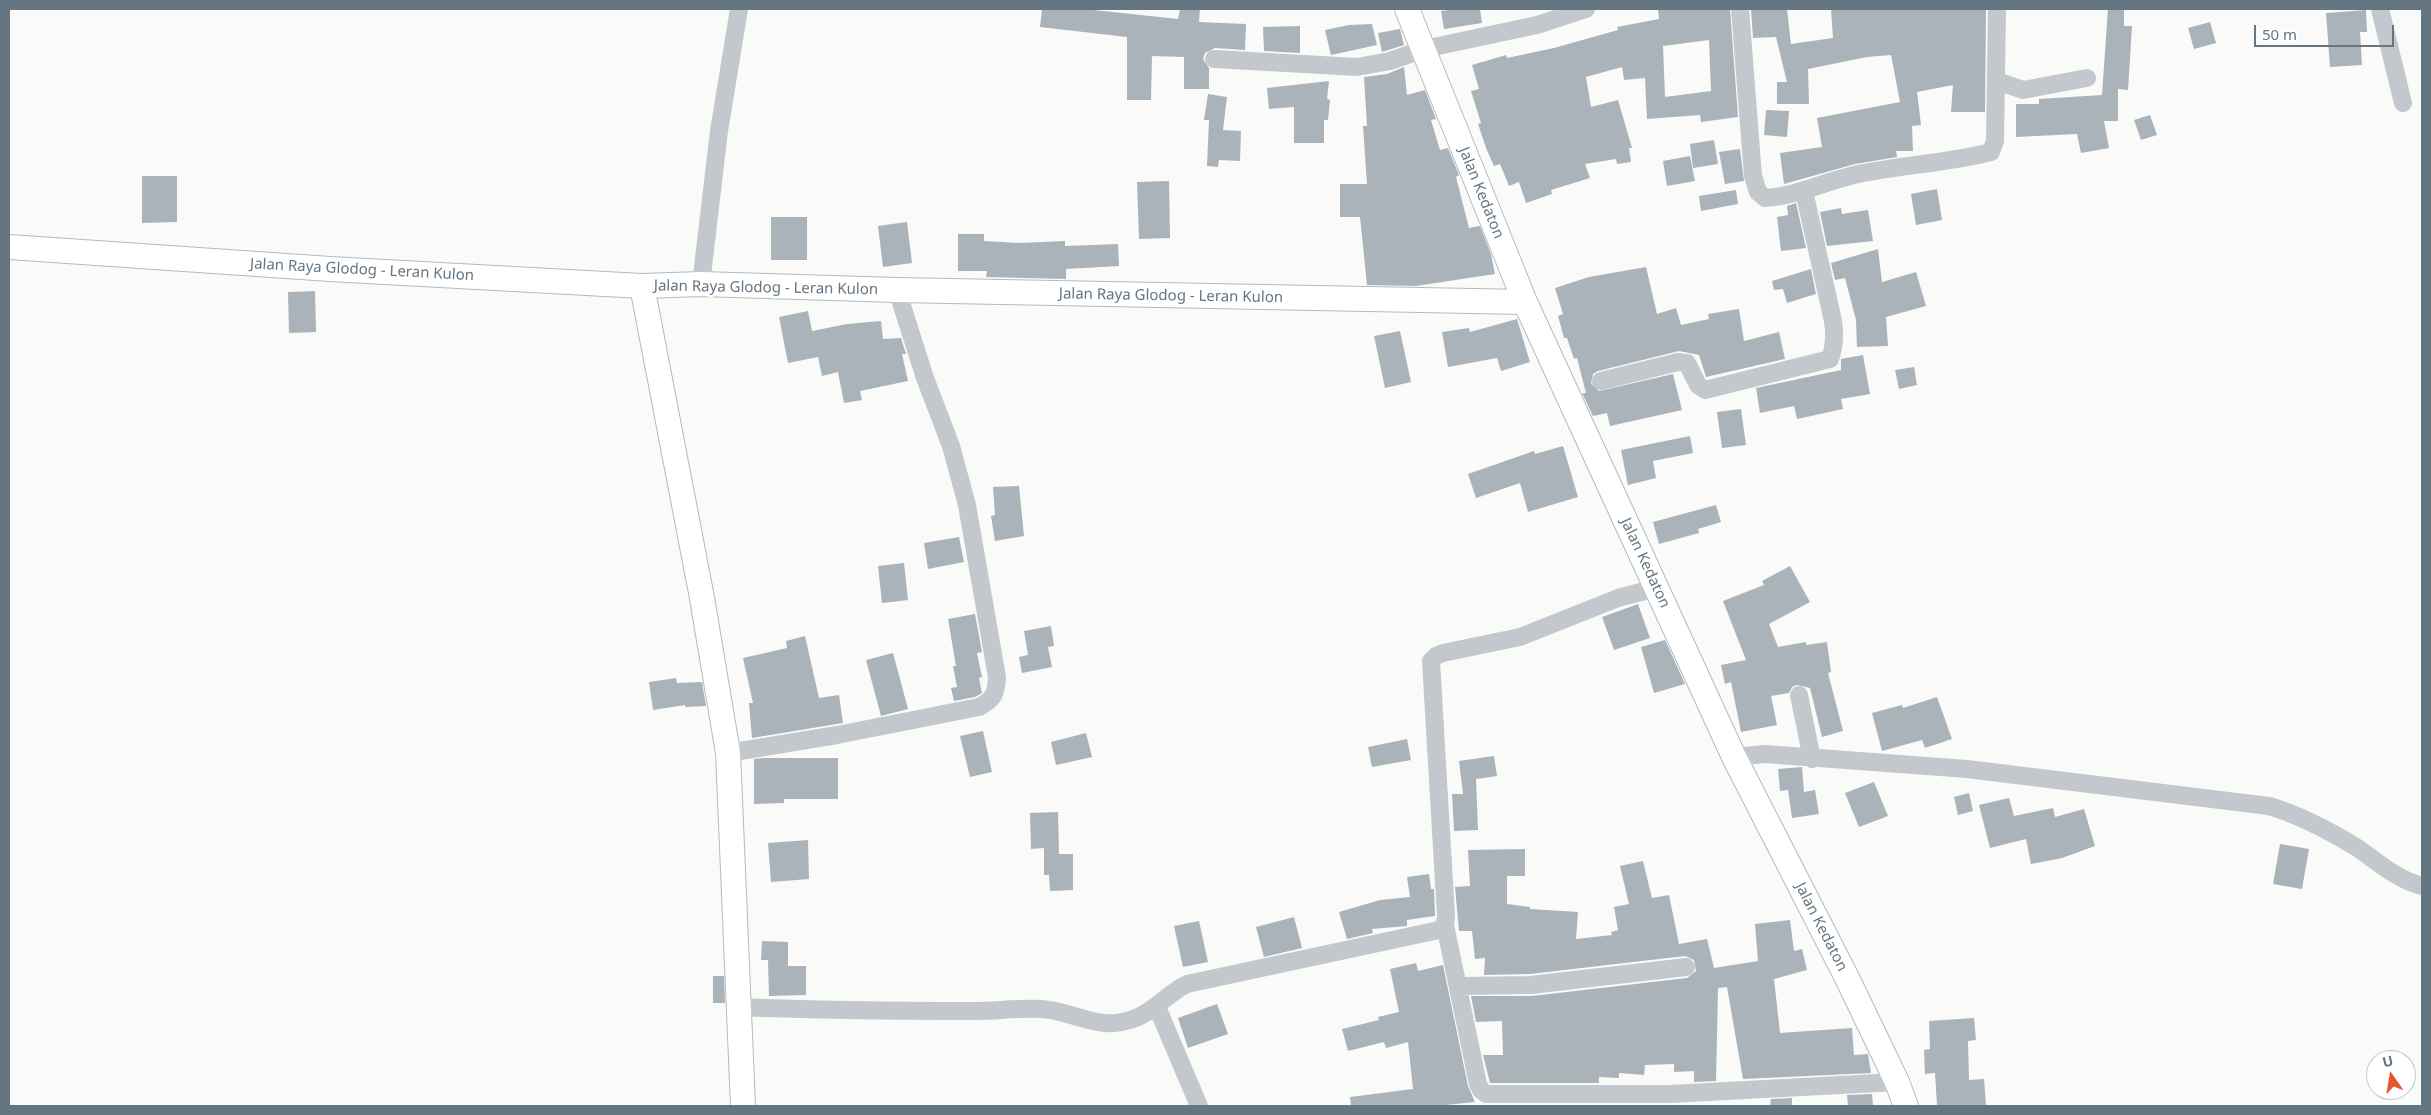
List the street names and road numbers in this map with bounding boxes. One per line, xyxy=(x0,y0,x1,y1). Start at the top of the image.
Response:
street label: Jalan Kedaton xyxy=(1454,145,1508,241)
street label: Jalan Raya Glodog - Leran Kulon xyxy=(250,255,474,285)
street label: Jalan Raya Glodog - Leran Kulon xyxy=(654,277,878,299)
street label: Jalan Raya Glodog - Leran Kulon xyxy=(1059,285,1283,307)
street label: Jalan Kedaton xyxy=(1616,515,1674,611)
street label: Jalan Kedaton xyxy=(1791,880,1851,974)

